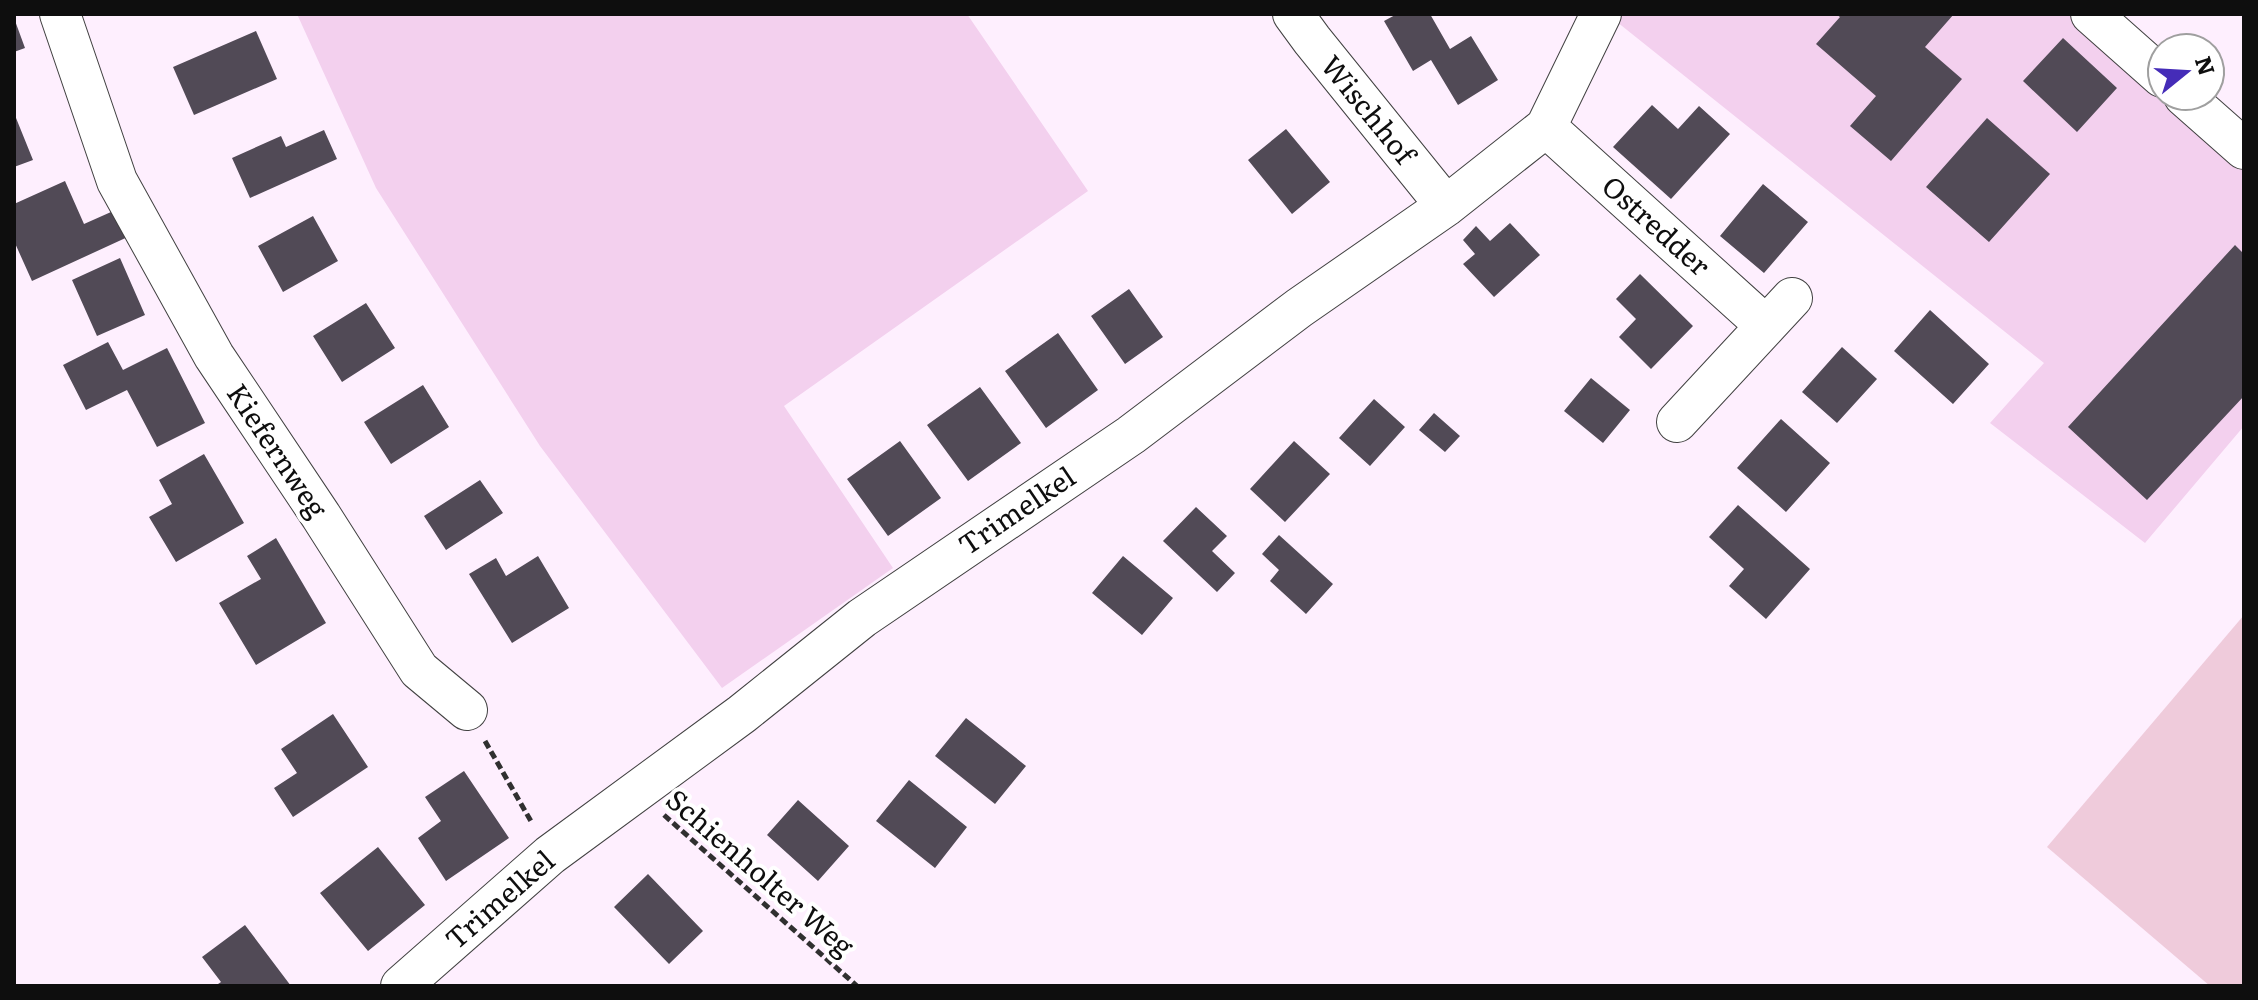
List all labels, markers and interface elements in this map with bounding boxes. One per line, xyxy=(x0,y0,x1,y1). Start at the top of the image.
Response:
north arrow xyxy=(2146,32,2226,112)
street label: Wischhof xyxy=(1312,45,1428,174)
text: N xyxy=(2188,51,2225,79)
street label: Ostredder xyxy=(1594,164,1721,285)
street label: Kiefernweg xyxy=(218,374,339,526)
street label: Trimelkel xyxy=(949,455,1083,564)
street label: Schienholter Weg xyxy=(658,778,865,965)
street label: Trimelkel xyxy=(435,839,563,958)

